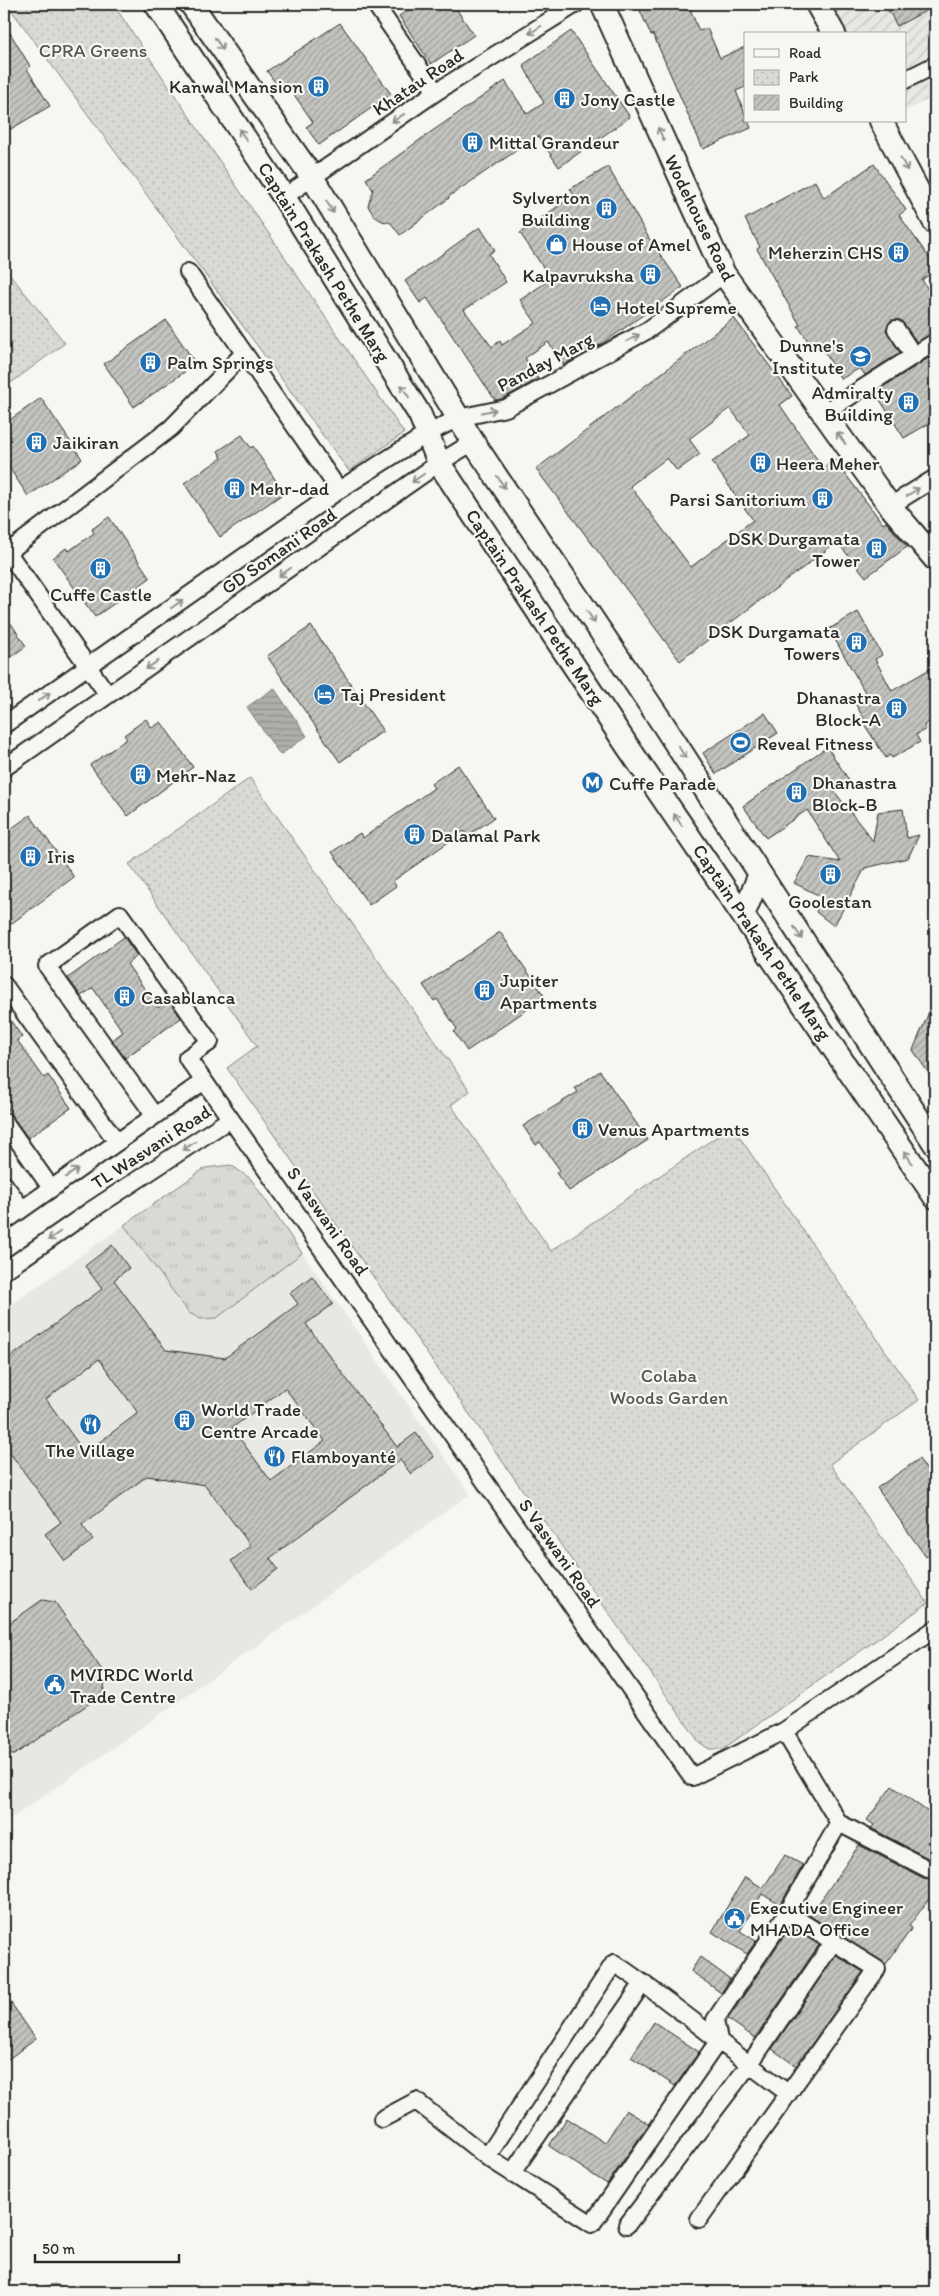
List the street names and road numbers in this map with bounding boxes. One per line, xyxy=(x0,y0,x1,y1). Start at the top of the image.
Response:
street label: Khatau Road xyxy=(368,43,468,121)
street label: Wodehouse Road xyxy=(659,151,741,286)
street label: Captain Prakash Pethe Marg xyxy=(253,158,395,366)
street label: Panday Marg xyxy=(493,327,597,397)
street label: GD Somani Road xyxy=(217,502,341,599)
street label: Captain Prakash Pethe Marg xyxy=(461,505,609,710)
street label: Captain Prakash Pethe Marg xyxy=(688,840,836,1045)
street label: TL Wasvani Road xyxy=(87,1099,216,1194)
street label: S Vaswani Road xyxy=(282,1162,374,1280)
street label: S Vaswani Road xyxy=(514,1494,606,1612)

